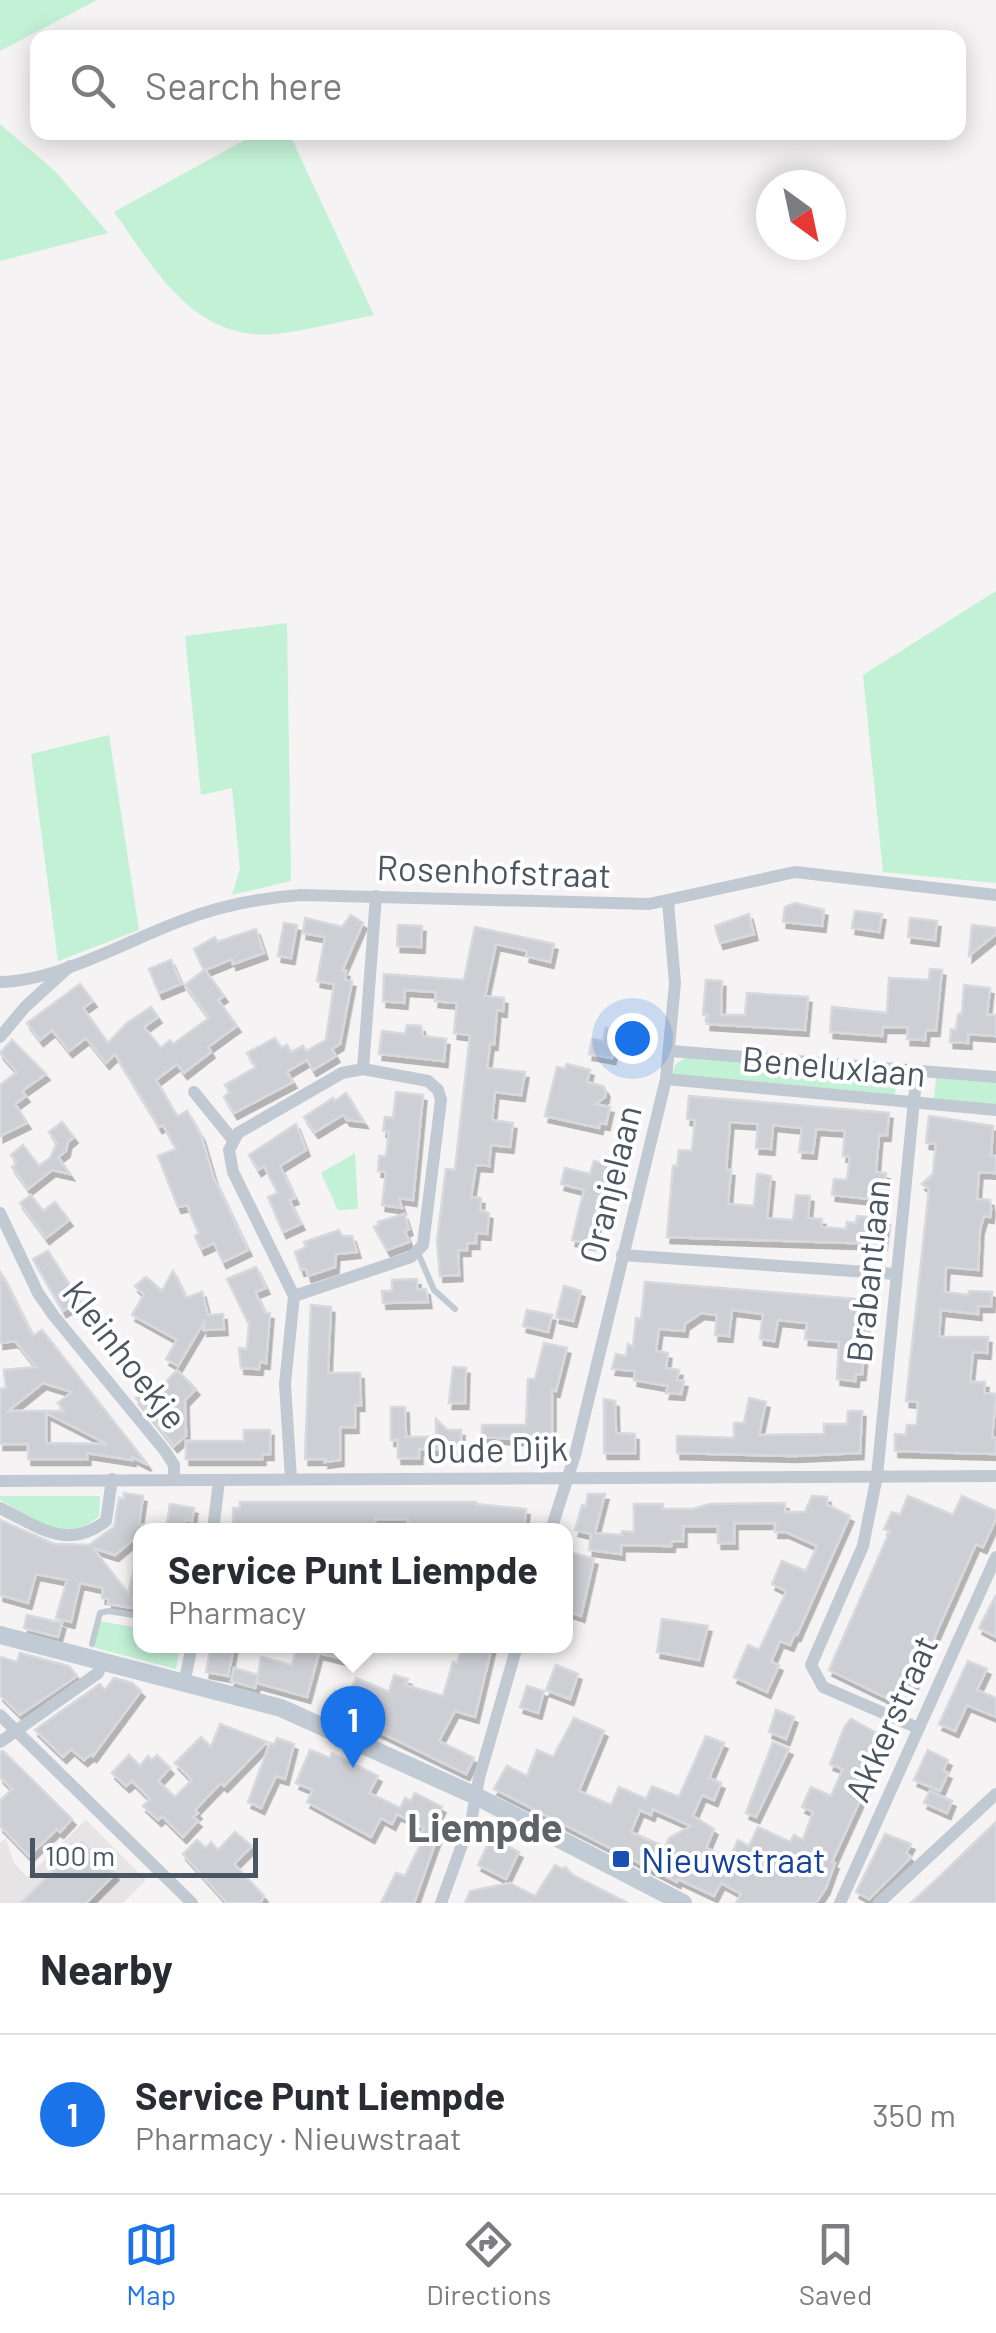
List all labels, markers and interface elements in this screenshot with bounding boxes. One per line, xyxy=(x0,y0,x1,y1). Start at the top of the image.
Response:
search box xyxy=(30,30,966,140)
icon: search xyxy=(65,58,120,113)
text: Search here xyxy=(145,62,343,108)
north arrow xyxy=(756,170,846,260)
street label: Rosenhofstraat xyxy=(376,845,612,895)
your location xyxy=(607,1013,658,1064)
street label: Beneluxlaan xyxy=(740,1036,928,1094)
street label: Oranjelaan xyxy=(569,1101,649,1267)
street label: Brabantlaan xyxy=(837,1177,897,1365)
street label: Kleinhoekje xyxy=(55,1271,197,1437)
street label: Oude Dijk xyxy=(426,1426,568,1470)
popup xyxy=(133,1523,573,1653)
text: Service Punt Liempde xyxy=(168,1546,538,1592)
text: Pharmacy xyxy=(168,1592,306,1630)
street label: Akkerstraat xyxy=(835,1628,945,1808)
pin: 1 xyxy=(320,1686,386,1768)
district label: Liempde xyxy=(407,1802,563,1850)
scale bar xyxy=(30,1833,258,1878)
text: 100 m xyxy=(45,1838,115,1872)
place label: Nieuwstraat xyxy=(641,1838,826,1880)
marker: Nieuwstraat xyxy=(610,1848,632,1870)
text: Nearby xyxy=(40,1943,173,1993)
text: Service Punt Liempde xyxy=(135,2072,505,2118)
text: 1 xyxy=(67,2095,78,2133)
text: 350 m xyxy=(872,2095,956,2133)
text: Pharmacy · Nieuwstraat xyxy=(135,2118,462,2156)
tab: Map xyxy=(124,2217,179,2311)
tab: Directions xyxy=(426,2217,551,2311)
tab: Saved xyxy=(799,2217,872,2311)

